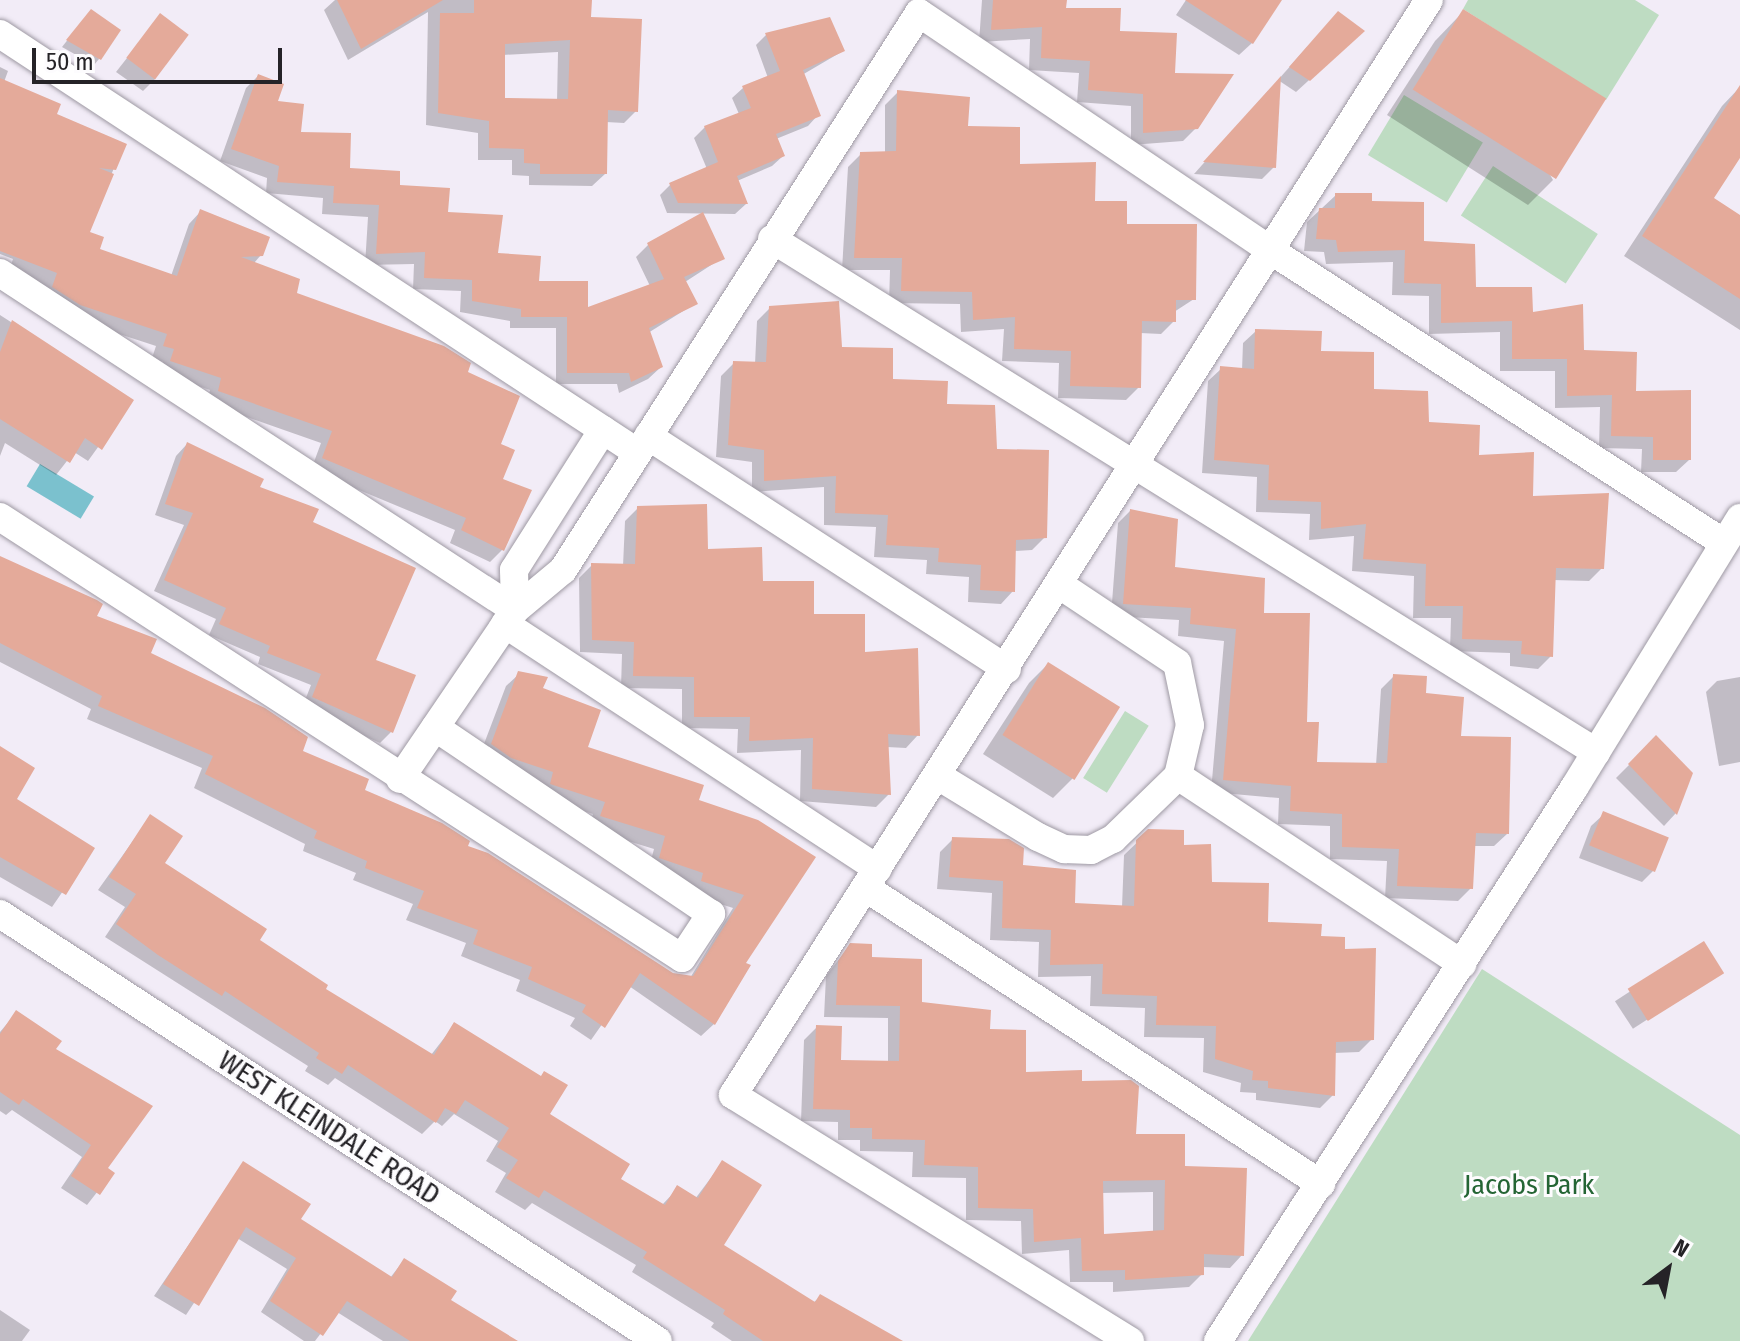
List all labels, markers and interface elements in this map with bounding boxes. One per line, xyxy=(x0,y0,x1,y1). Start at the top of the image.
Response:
scale bar xyxy=(36,32,286,82)
text: 50 m xyxy=(46,48,94,76)
street label: WEST KLEINDALE ROAD xyxy=(212,1044,446,1212)
park label: Jacobs Park xyxy=(1464,1168,1594,1202)
north arrow xyxy=(1628,1229,1708,1309)
text: N xyxy=(1668,1233,1694,1263)

